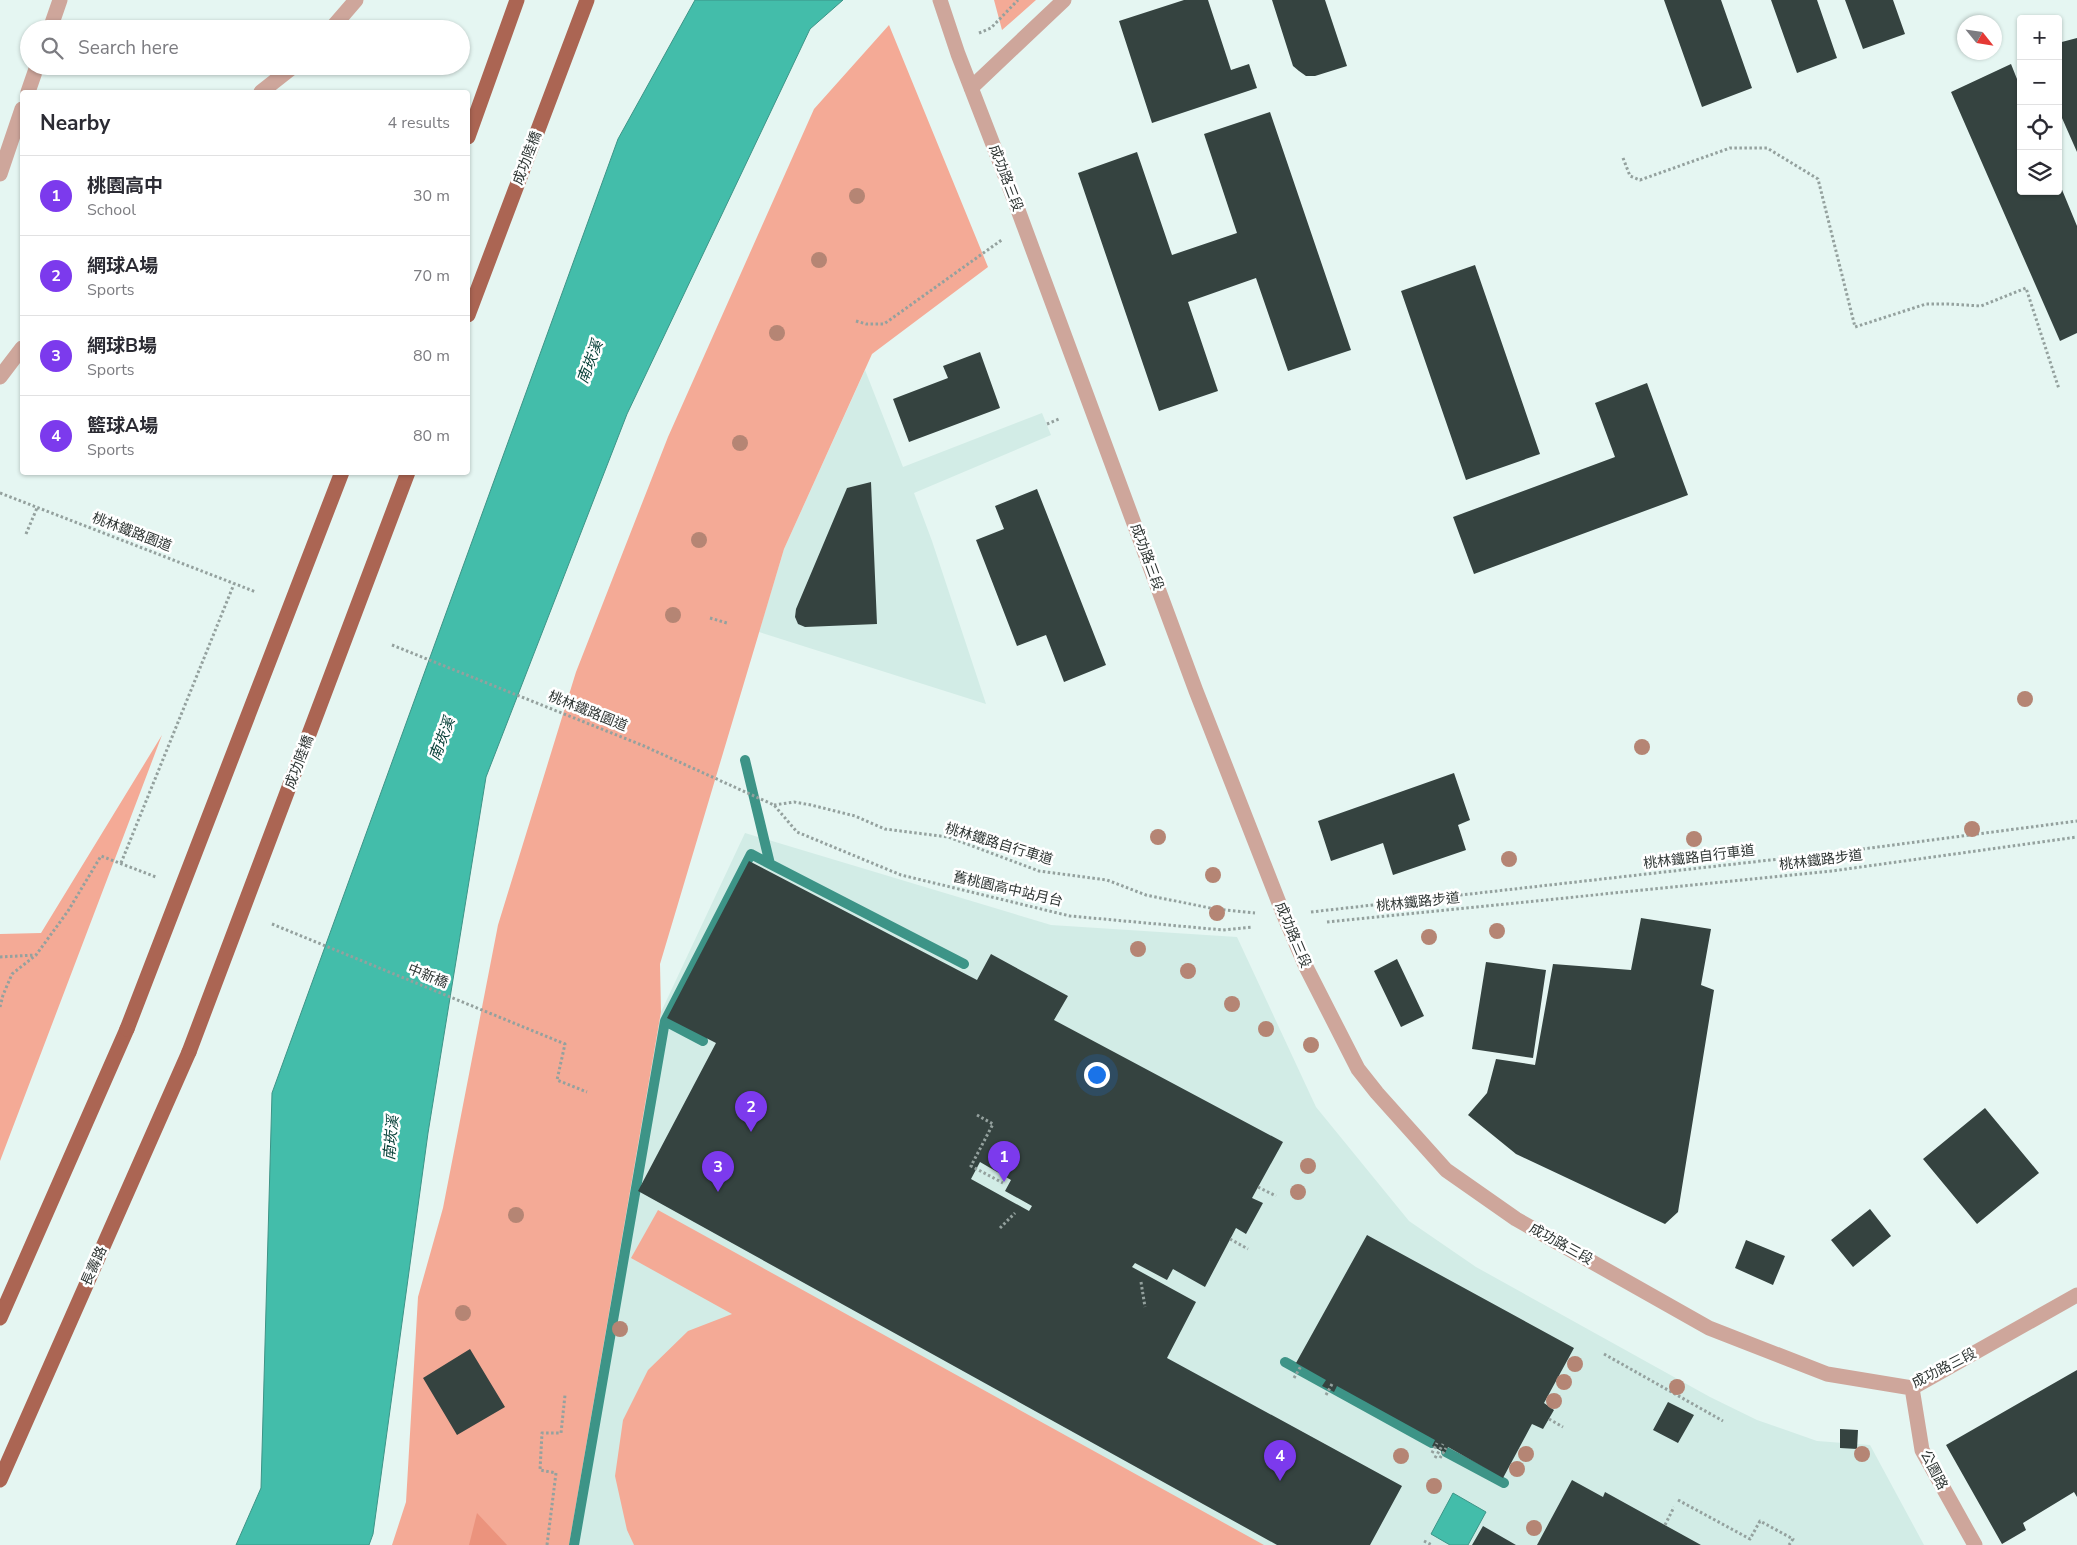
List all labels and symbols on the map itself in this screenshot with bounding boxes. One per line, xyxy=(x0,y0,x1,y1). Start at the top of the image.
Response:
north arrow xyxy=(1957,15,2002,60)
street label: 成功陸橋 xyxy=(508,128,546,188)
street label: 成功路三段 xyxy=(985,142,1027,214)
water label: 南崁溪 xyxy=(573,336,608,387)
street label: 桃林鐵路園道 xyxy=(89,508,175,556)
street label: 成功路三段 xyxy=(1126,521,1168,593)
street label: 桃林鐵路園道 xyxy=(545,686,631,736)
water label: 南崁溪 xyxy=(425,713,460,764)
street label: 成功陸橋 xyxy=(280,732,318,792)
street label: 桃林鐵路自行車道 xyxy=(943,819,1055,869)
street label: 桃林鐵路自行車道 xyxy=(1642,841,1756,873)
street label: 桃林鐵路步道 xyxy=(1778,845,1864,875)
street label: 舊桃園高中站月台 xyxy=(951,867,1065,911)
street label: 桃林鐵路步道 xyxy=(1375,888,1461,916)
street label: 成功路三段 xyxy=(1271,899,1315,971)
street label: 中新橋 xyxy=(405,959,451,993)
your location xyxy=(1084,1062,1110,1088)
pin: 2 xyxy=(735,1091,767,1132)
water label: 南崁溪 xyxy=(379,1113,403,1161)
pin: 1 xyxy=(988,1141,1020,1182)
pin: 3 xyxy=(702,1151,734,1192)
street label: 成功路三段 xyxy=(1526,1219,1596,1269)
street label: 長壽路 xyxy=(77,1243,111,1289)
street label: 成功路三段 xyxy=(1909,1344,1979,1392)
pin: 4 xyxy=(1264,1440,1296,1481)
street label: 公園路 xyxy=(1916,1447,1952,1493)

